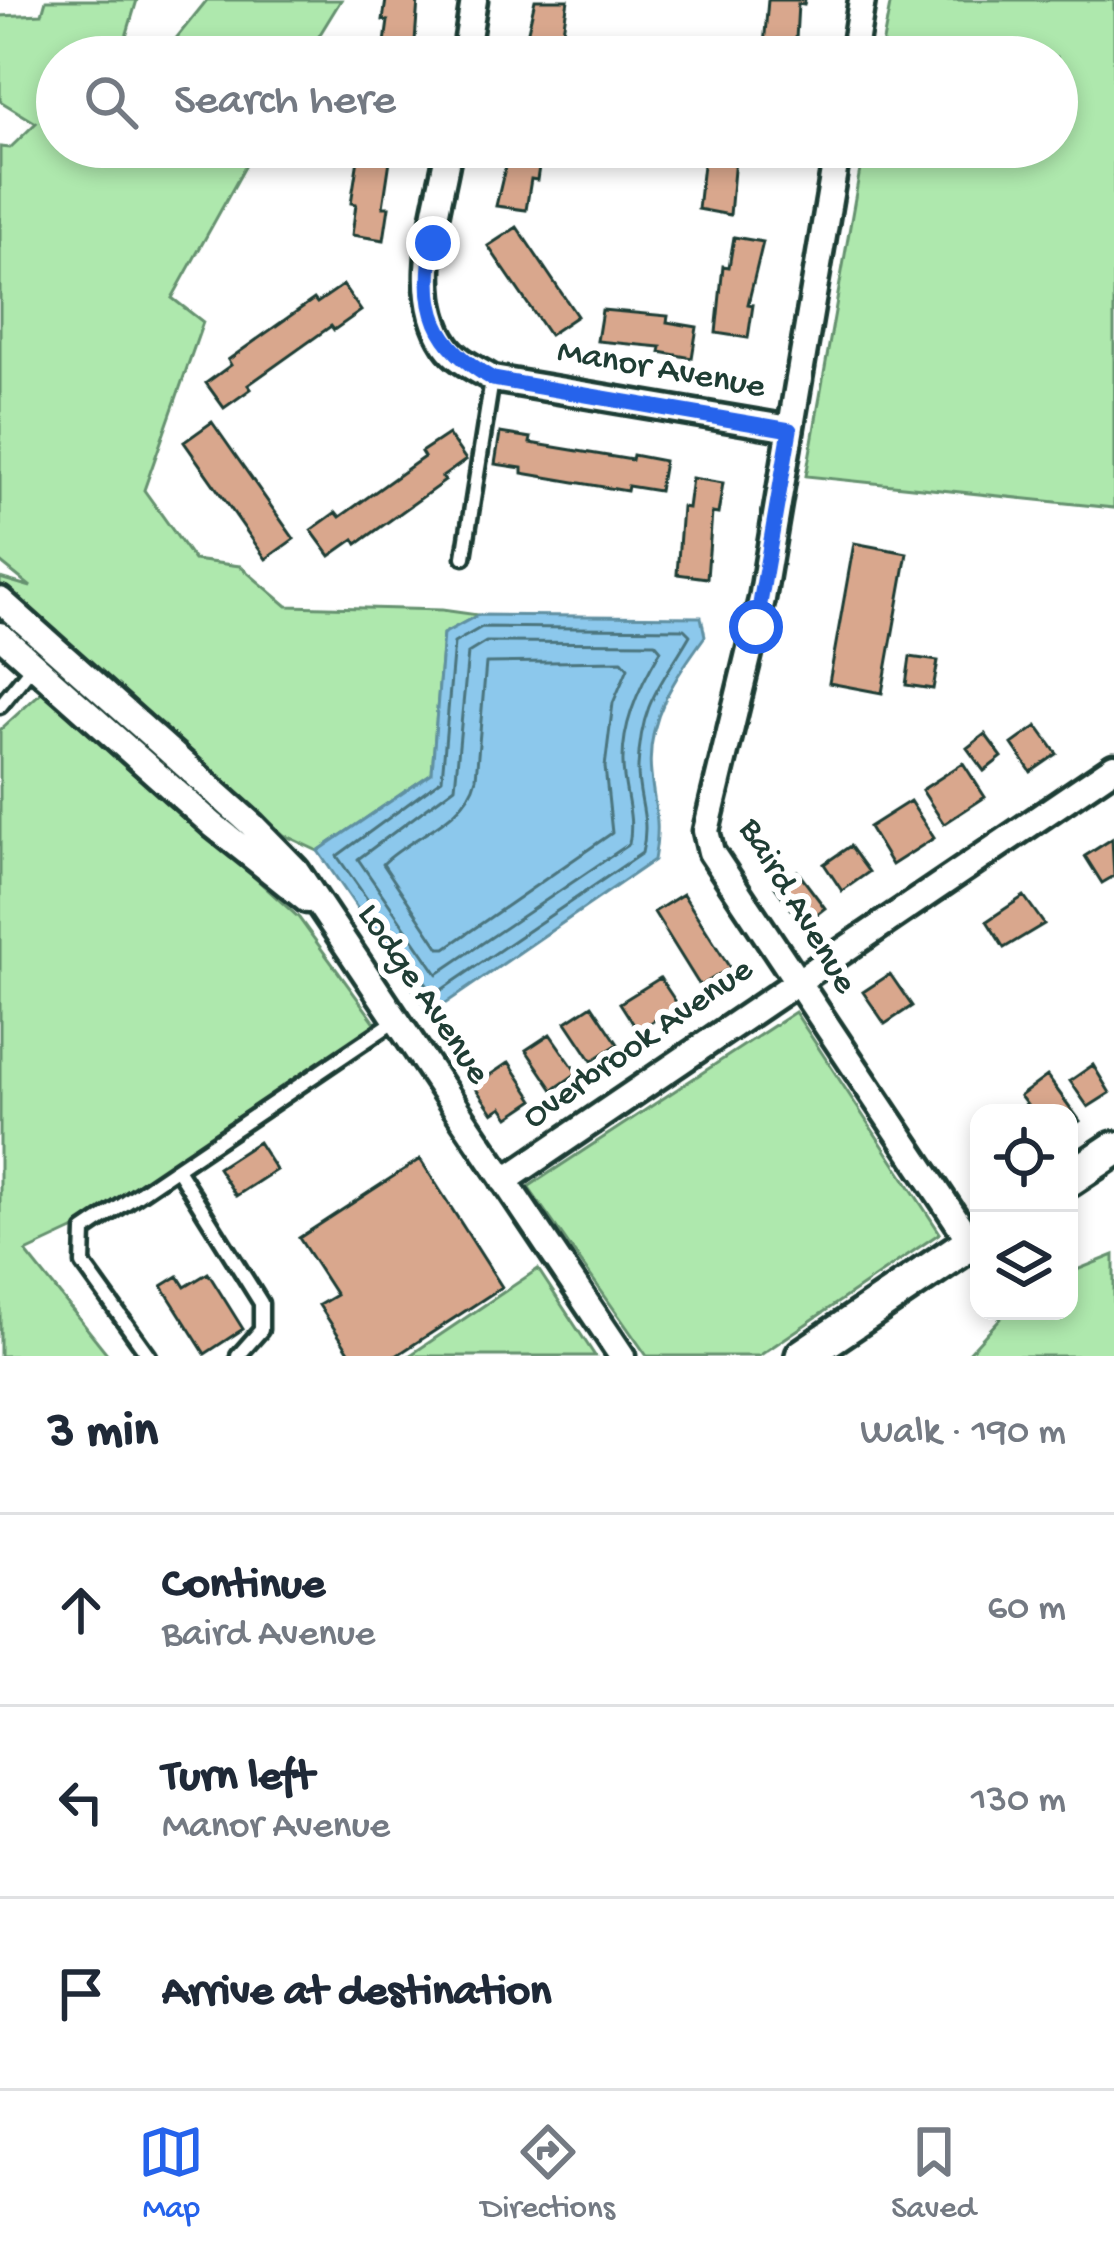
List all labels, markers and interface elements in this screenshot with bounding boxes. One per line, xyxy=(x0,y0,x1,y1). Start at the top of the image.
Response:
search box xyxy=(36,36,1078,168)
icon: search xyxy=(78,69,144,135)
text: Search here xyxy=(174,76,396,129)
route end xyxy=(406,216,460,270)
street label: Manor Avenue xyxy=(554,332,769,411)
route start xyxy=(729,600,783,654)
street label: Baird Avenue xyxy=(726,811,865,1003)
street label: Lodge Avenue xyxy=(346,896,498,1094)
street label: Overbrook Avenue xyxy=(516,949,763,1140)
map controls xyxy=(970,1104,1078,1320)
button: locate xyxy=(970,1104,1078,1212)
button: layers xyxy=(970,1212,1078,1320)
text: 3 min xyxy=(48,1404,158,1464)
text: Walk · 190 m xyxy=(860,1411,1066,1457)
text: Continue xyxy=(162,1560,325,1613)
icon: ahead xyxy=(48,1577,114,1643)
text: 60 m xyxy=(987,1587,1066,1633)
text: Baird Avenue xyxy=(162,1613,375,1659)
text: Turn left xyxy=(162,1752,314,1805)
icon: left xyxy=(48,1769,114,1835)
text: 130 m xyxy=(971,1779,1066,1825)
text: Manor Avenue xyxy=(162,1805,390,1851)
icon: arrive xyxy=(48,1961,114,2027)
text: Arrive at destination xyxy=(162,1967,551,2020)
tab: Map xyxy=(138,2119,204,2229)
tab: Directions xyxy=(481,2119,615,2229)
tab: Saved xyxy=(891,2119,976,2229)

